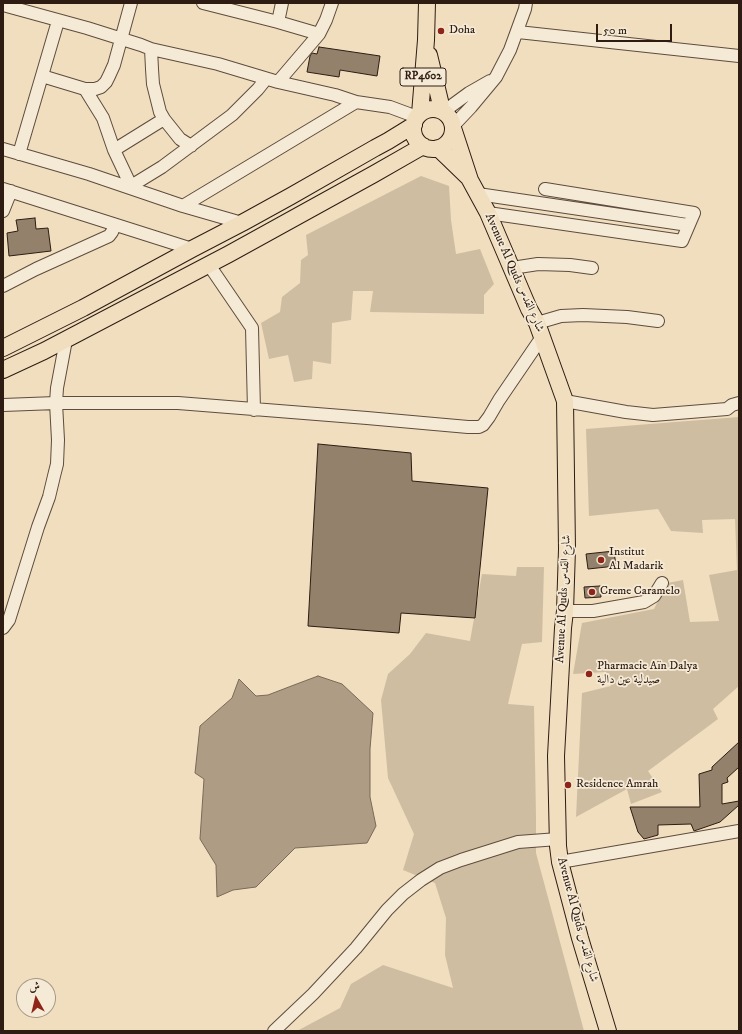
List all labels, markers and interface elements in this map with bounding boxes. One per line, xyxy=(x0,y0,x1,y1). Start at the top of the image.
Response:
scale bar xyxy=(598,16,674,42)
text: 50 m xyxy=(603,23,627,38)
place label: Doha xyxy=(449,24,475,38)
marker: Doha xyxy=(436,26,446,36)
road number: RP4602 xyxy=(400,68,446,86)
street label: Avenue Al Quds شارع القدس xyxy=(481,211,547,335)
street label: Avenue Al Quds شارع القدس xyxy=(553,534,575,664)
place label: Institut Al Madarik xyxy=(609,546,663,574)
marker: Institut Al Madarik xyxy=(596,555,606,565)
place label: Creme Caramelo xyxy=(600,585,680,599)
marker: Creme Caramelo xyxy=(587,587,597,597)
place label: Pharmacie Aïn Dalya صيدلية عين دالية xyxy=(597,660,698,688)
marker: Pharmacie Aïn Dalya صيدلية عين دالية xyxy=(584,669,594,679)
place label: Residence Amrah xyxy=(576,778,658,792)
marker: Residence Amrah xyxy=(563,780,573,790)
street label: Avenue Al Quds شارع القدس xyxy=(553,856,601,984)
north arrow xyxy=(16,978,56,1018)
text: ش xyxy=(28,979,41,995)

